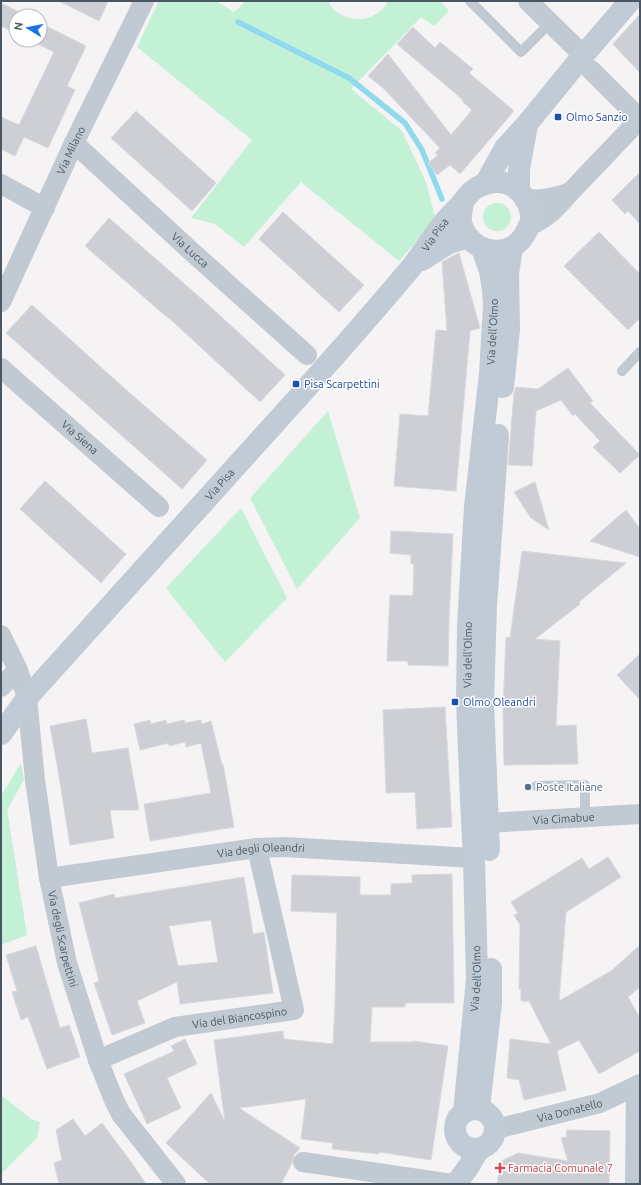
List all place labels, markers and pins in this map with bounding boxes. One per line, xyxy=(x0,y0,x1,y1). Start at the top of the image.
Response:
place label: Olmo Sanzio xyxy=(566,111,628,123)
marker: Olmo Sanzio xyxy=(553,112,563,122)
place label: Pisa Scarpettini xyxy=(304,378,380,390)
marker: Pisa Scarpettini xyxy=(291,379,301,389)
place label: Olmo Oleandri xyxy=(463,696,536,708)
marker: Olmo Oleandri xyxy=(450,697,460,707)
place label: Poste Italiane xyxy=(536,781,603,793)
marker: Poste Italiane xyxy=(523,782,533,792)
place label: Farmacia Comunale 7 xyxy=(508,1162,613,1174)
marker: Farmacia Comunale 7 xyxy=(495,1163,505,1173)

